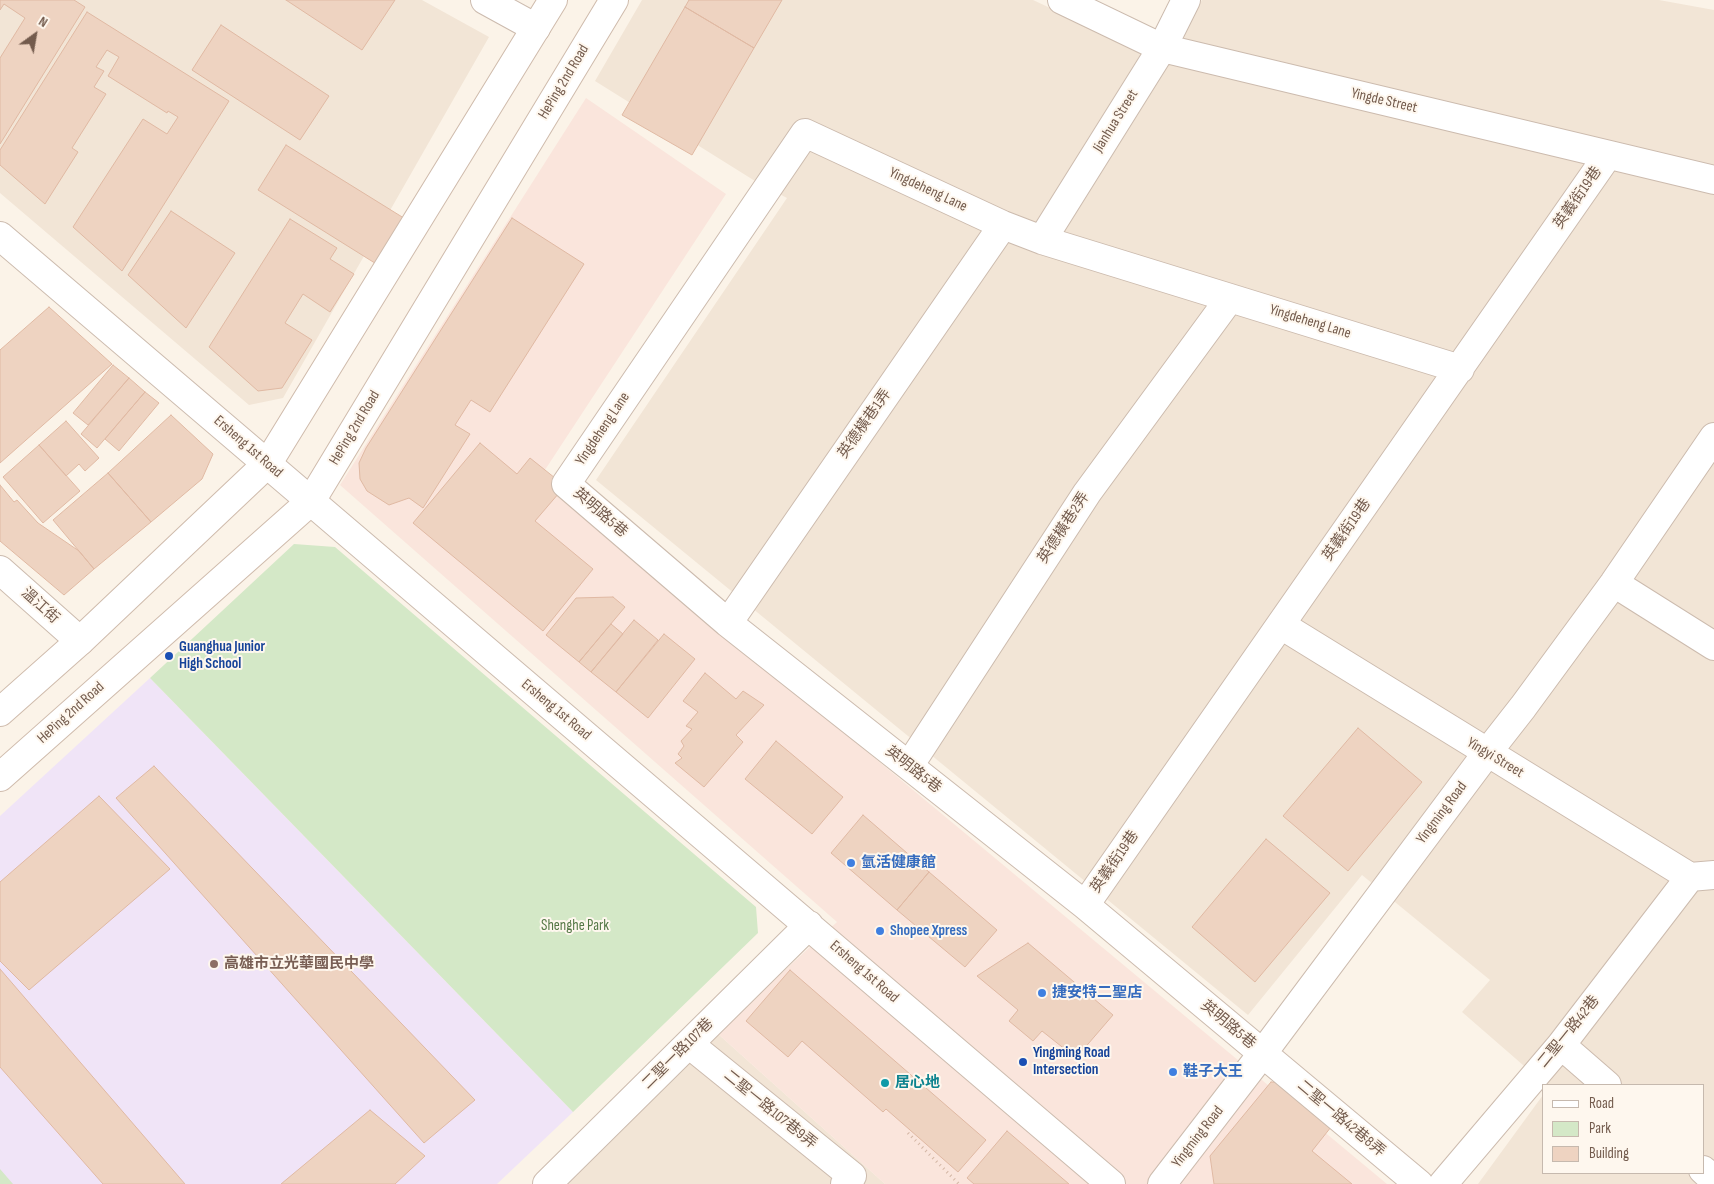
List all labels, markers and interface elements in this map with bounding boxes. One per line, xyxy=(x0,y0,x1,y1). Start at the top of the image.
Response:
north arrow xyxy=(10,10,60,60)
text: N xyxy=(36,13,51,31)
street label: HePing 2nd Road xyxy=(535,41,593,123)
street label: Yingde Street xyxy=(1349,85,1419,117)
street label: Jianhua Street xyxy=(1090,86,1142,156)
street label: 英義街19巷 xyxy=(1550,163,1606,233)
street label: Yingdeheng Lane xyxy=(886,164,970,216)
street label: Yingdeheng Lane xyxy=(1267,301,1353,343)
street label: 英德橫巷1弄 xyxy=(835,386,895,462)
street label: HePing 2nd Road xyxy=(326,387,384,469)
street label: Yingdeheng Lane xyxy=(572,389,634,469)
street label: Ersheng 1st Road xyxy=(210,412,286,482)
street label: 英明路5巷 xyxy=(569,485,631,541)
street label: 英德橫巷2弄 xyxy=(1034,489,1094,567)
street label: 英義街19巷 xyxy=(1319,495,1375,565)
street label: 溫江街 xyxy=(17,584,63,628)
place label: Guanghua Junior High School xyxy=(179,638,265,673)
marker: Guanghua Junior High School xyxy=(163,650,175,662)
street label: Ersheng 1st Road xyxy=(517,676,595,744)
street label: HePing 2nd Road xyxy=(34,678,108,748)
street label: Yingyi Street xyxy=(1463,734,1527,782)
street label: 英明路5巷 xyxy=(881,743,945,797)
street label: Yingming Road xyxy=(1413,778,1471,848)
street label: 英義街19巷 xyxy=(1087,827,1143,897)
place label: 氫活健康館 xyxy=(861,854,936,872)
marker: 氫活健康館 xyxy=(845,857,857,869)
park label: Shenghe Park xyxy=(541,917,609,935)
place label: Shopee Xpress xyxy=(890,922,967,940)
marker: Shopee Xpress xyxy=(874,925,886,937)
street label: Ersheng 1st Road xyxy=(826,937,902,1007)
place label: 高雄市立光華國民中學 xyxy=(224,955,374,973)
marker: 高雄市立光華國民中學 xyxy=(208,958,220,970)
place label: 捷安特二聖店 xyxy=(1052,984,1142,1002)
marker: 捷安特二聖店 xyxy=(1036,987,1048,999)
street label: 二聖一路42巷 xyxy=(1534,992,1604,1072)
street label: 英明路5巷 xyxy=(1197,997,1259,1053)
street label: 二聖一路107巷 xyxy=(639,1015,717,1093)
place label: Yingming Road Intersection xyxy=(1033,1044,1110,1079)
marker: Yingming Road Intersection xyxy=(1017,1056,1029,1068)
place label: 鞋子大王 xyxy=(1183,1063,1243,1081)
marker: 鞋子大王 xyxy=(1167,1066,1179,1078)
street label: 二聖一路107巷9弄 xyxy=(720,1067,820,1153)
place label: 居心地 xyxy=(895,1074,940,1092)
marker: 居心地 xyxy=(879,1077,891,1089)
street label: 二聖一路42巷8弄 xyxy=(1293,1077,1389,1161)
legend xyxy=(1542,1084,1704,1174)
text: Road xyxy=(1589,1094,1614,1113)
street label: Yingming Road xyxy=(1168,1103,1228,1171)
text: Park xyxy=(1589,1119,1611,1138)
text: Building xyxy=(1589,1144,1629,1163)

